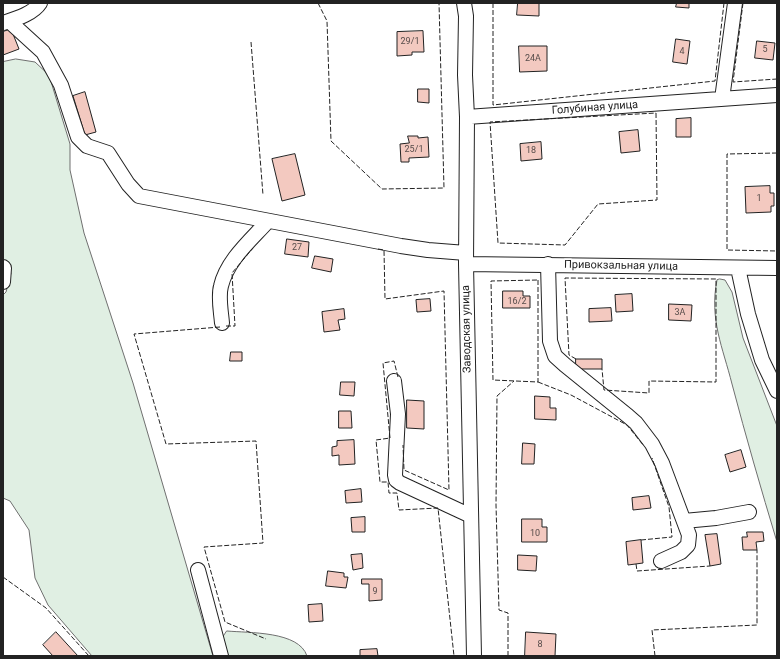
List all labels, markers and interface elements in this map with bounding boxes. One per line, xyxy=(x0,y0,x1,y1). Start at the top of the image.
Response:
house number: 29/1 xyxy=(401,37,419,47)
house number: 5 xyxy=(762,45,768,55)
house number: 4 xyxy=(679,47,685,57)
house number: 24А xyxy=(525,54,541,64)
street label: Голубиная улица xyxy=(551,98,639,118)
house number: 25/1 xyxy=(405,145,423,155)
house number: 18 xyxy=(526,146,536,156)
house number: 1 xyxy=(756,194,762,204)
house number: 27 xyxy=(292,243,302,253)
street label: Привокзальная улица xyxy=(564,258,678,274)
street label: Заводская улица xyxy=(460,285,474,373)
house number: 16/2 xyxy=(508,297,526,307)
house number: 3А xyxy=(675,308,685,318)
house number: 10 xyxy=(530,529,540,539)
house number: 9 xyxy=(372,587,378,597)
house number: 8 xyxy=(537,640,543,650)

